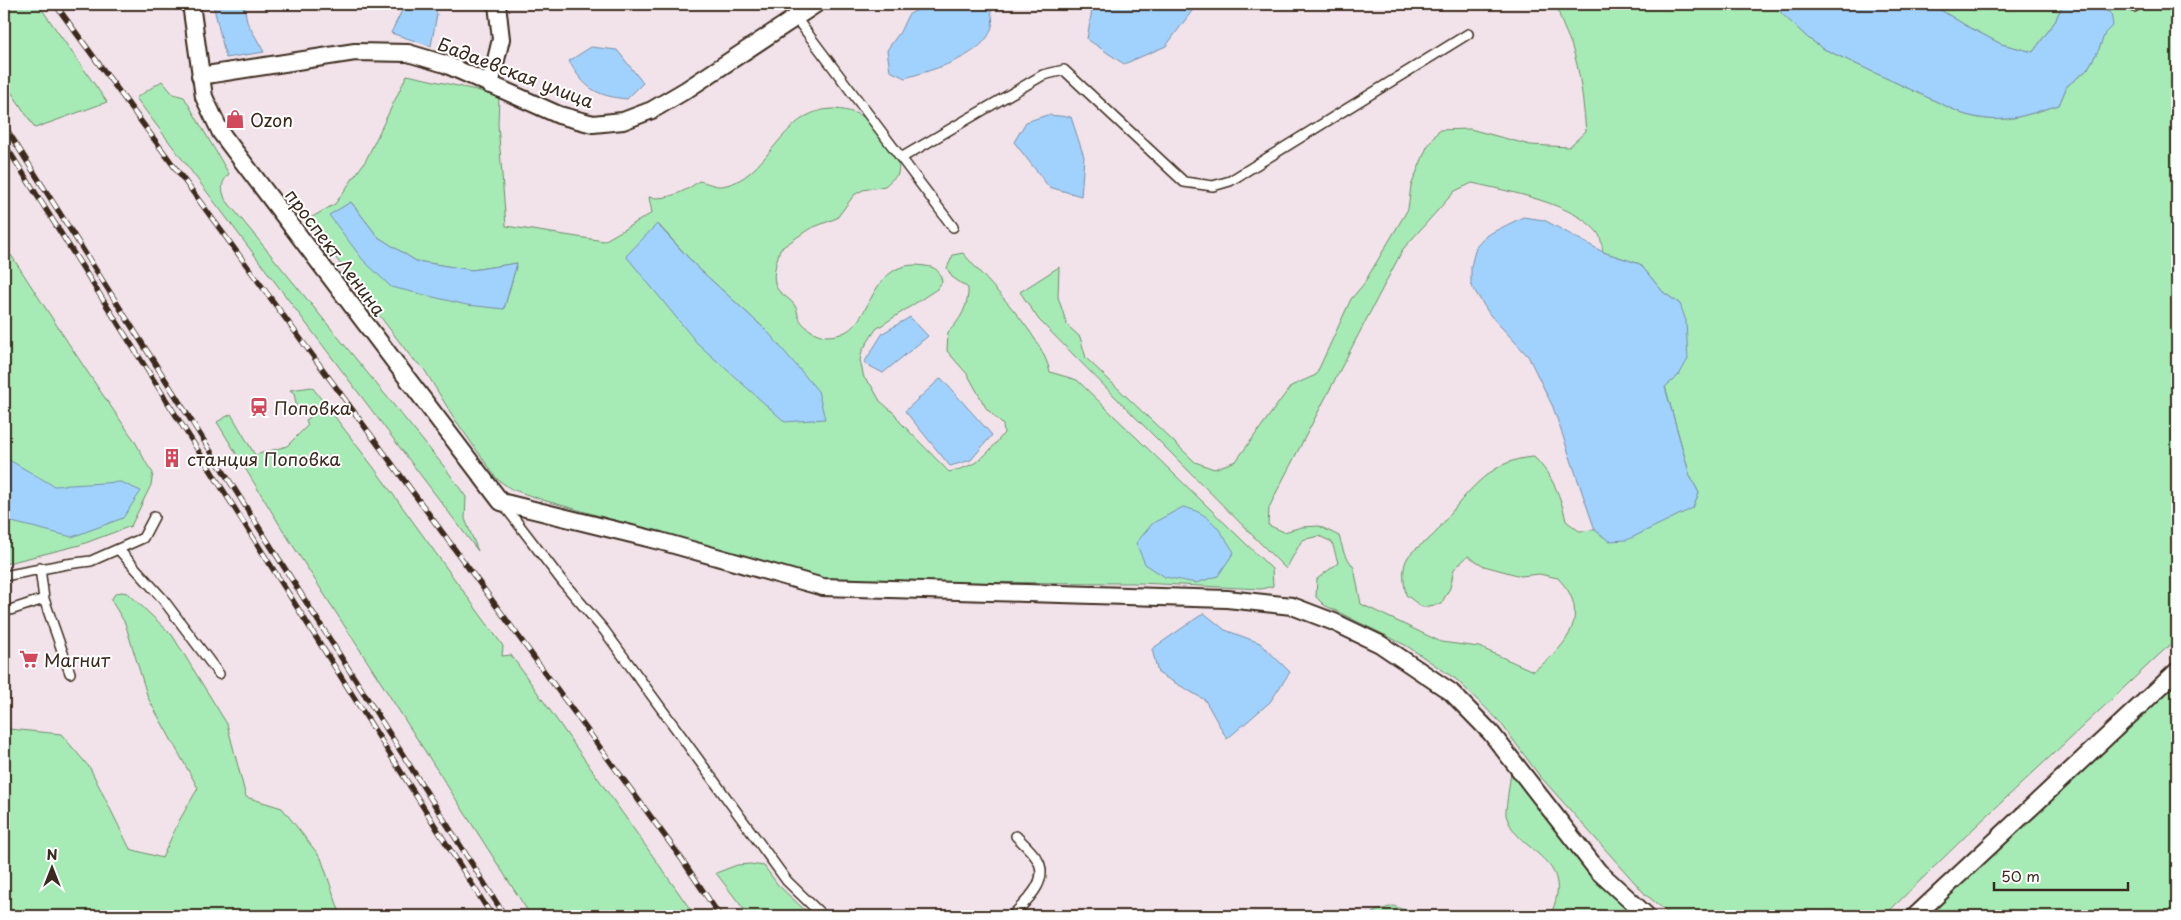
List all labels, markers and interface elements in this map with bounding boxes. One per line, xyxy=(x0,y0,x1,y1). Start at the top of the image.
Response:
street label: Бадаевская улица xyxy=(434,30,598,114)
place label: Ozon xyxy=(250,106,293,133)
shop icon: Ozon xyxy=(224,108,246,130)
street label: проспект Ленина xyxy=(279,183,393,322)
place label: Поповка xyxy=(274,394,352,421)
station icon: Поповка xyxy=(248,396,270,418)
place label: станция Поповка xyxy=(187,445,341,472)
building icon: станция Поповка xyxy=(161,447,183,469)
place label: Магнит xyxy=(44,646,111,673)
supermarket icon: Магнит xyxy=(18,648,40,670)
north arrow xyxy=(28,842,78,892)
text: N xyxy=(46,844,58,865)
scale bar xyxy=(1994,860,2127,892)
text: 50 m xyxy=(2001,864,2040,887)

